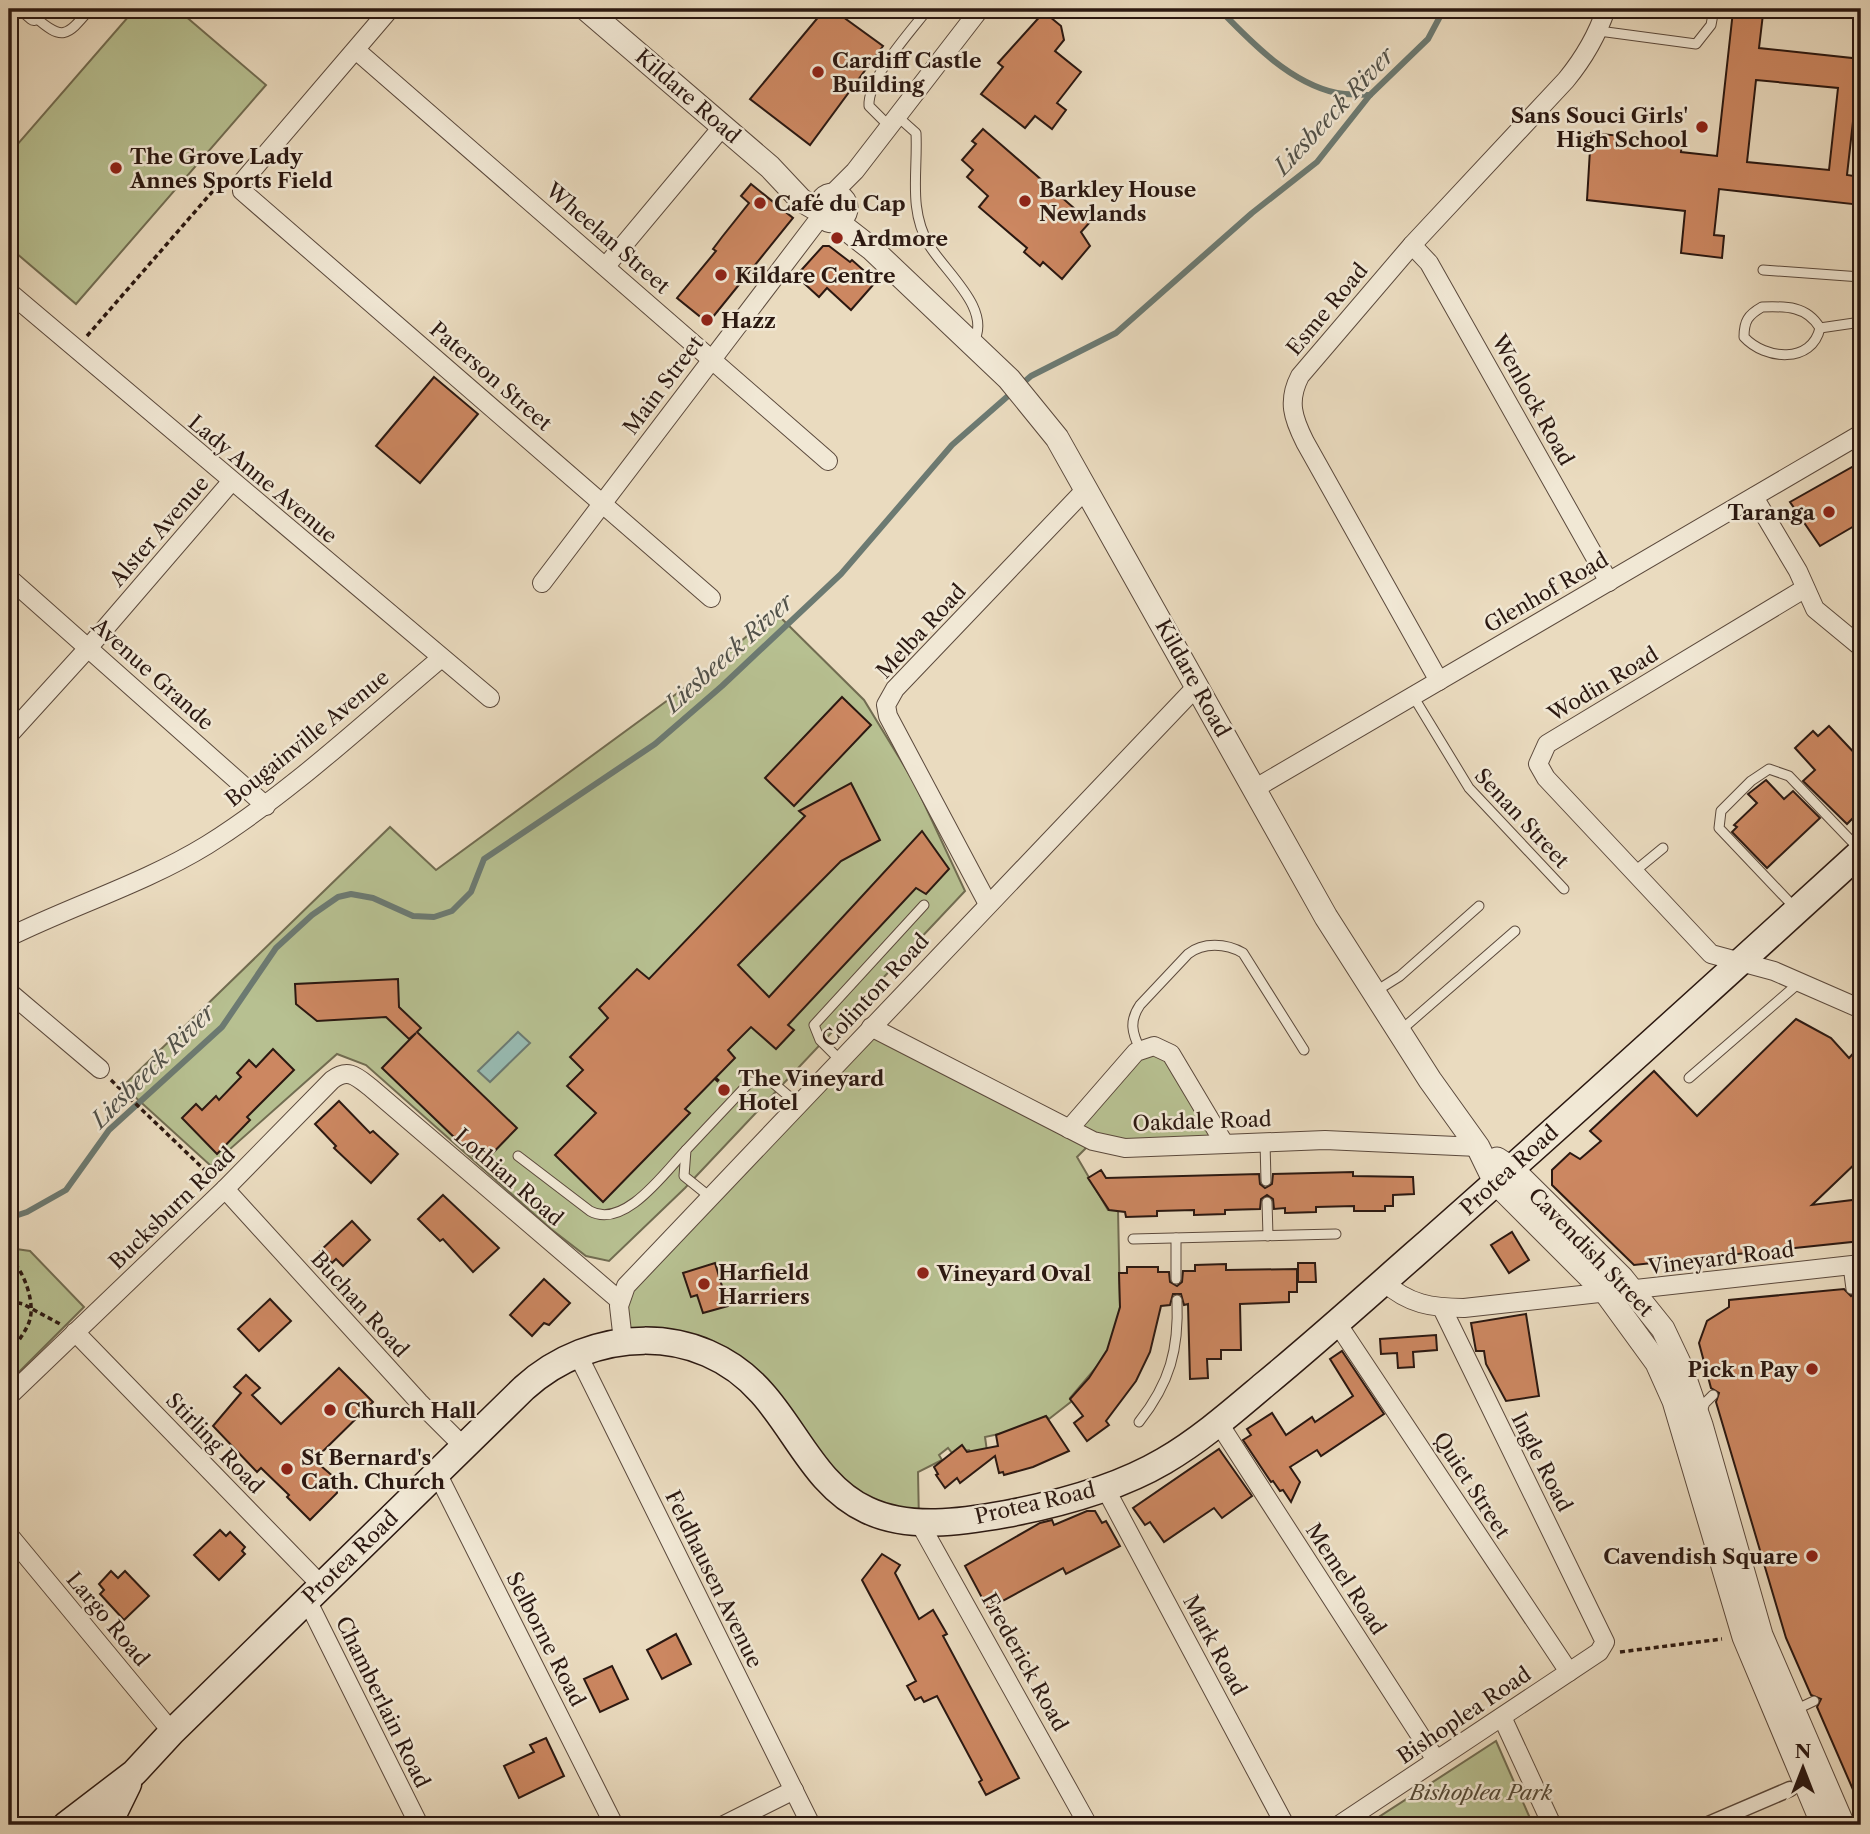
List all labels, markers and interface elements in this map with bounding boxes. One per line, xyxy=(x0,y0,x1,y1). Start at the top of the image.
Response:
water label: Liesbeeck River xyxy=(1266,41,1401,182)
street label: Kildare Road xyxy=(630,44,746,148)
place label: Cardiff Castle Building xyxy=(832,48,982,97)
marker: Cardiff Castle Building xyxy=(810,64,826,80)
place label: Sans Souci Girls' High School xyxy=(1511,103,1688,152)
marker: Sans Souci Girls' High School xyxy=(1694,119,1710,135)
place label: The Grove Lady Annes Sports Field xyxy=(129,144,333,193)
marker: The Grove Lady Annes Sports Field xyxy=(108,160,124,176)
street label: Wheelan Street xyxy=(540,177,675,299)
place label: Barkley House Newlands xyxy=(1039,177,1196,226)
place label: Café du Cap xyxy=(774,191,906,216)
marker: Barkley House Newlands xyxy=(1017,193,1033,209)
marker: Café du Cap xyxy=(752,195,768,211)
place label: Ardmore xyxy=(850,226,948,251)
marker: Ardmore xyxy=(829,230,845,246)
street label: Esme Road xyxy=(1281,258,1373,360)
place label: Kildare Centre xyxy=(735,263,895,288)
marker: Kildare Centre xyxy=(713,267,729,283)
place label: Hazz xyxy=(721,308,776,333)
marker: Hazz xyxy=(699,312,715,328)
street label: Paterson Street xyxy=(425,316,557,436)
street label: Wenlock Road xyxy=(1486,329,1579,470)
street label: Main Street xyxy=(618,330,708,439)
street label: Lady Anne Avenue xyxy=(184,410,342,548)
street label: Alster Avenue xyxy=(104,471,214,592)
place label: Taranga xyxy=(1728,500,1816,525)
marker: Taranga xyxy=(1821,504,1837,520)
street label: Glenhof Road xyxy=(1480,546,1613,638)
street label: Melba Road xyxy=(871,579,971,683)
water label: Liesbeeck River xyxy=(657,587,800,720)
street label: Avenue Grande xyxy=(86,612,219,735)
street label: Kildare Road xyxy=(1150,615,1236,741)
street label: Wodin Road xyxy=(1543,641,1663,727)
street label: Bougainville Avenue xyxy=(220,664,394,812)
street label: Senan Street xyxy=(1470,763,1575,873)
street label: Colinton Road xyxy=(816,928,934,1052)
water label: Liesbeeck River xyxy=(84,997,222,1135)
place label: The Vineyard Hotel xyxy=(738,1066,884,1115)
marker: The Vineyard Hotel xyxy=(716,1082,732,1098)
street label: Oakdale Road xyxy=(1132,1106,1272,1136)
street label: Protea Road xyxy=(1455,1119,1563,1220)
street label: Lothian Road xyxy=(450,1123,568,1231)
street label: Bucksburn Road xyxy=(104,1142,240,1274)
street label: Cavendish Street xyxy=(1523,1183,1659,1322)
street label: Vineyard Road xyxy=(1645,1237,1796,1279)
street label: Buchan Road xyxy=(306,1246,414,1362)
place label: Harfield Harriers xyxy=(718,1260,810,1309)
place label: Vineyard Oval xyxy=(936,1261,1091,1286)
marker: Vineyard Oval xyxy=(915,1265,931,1281)
marker: Harfield Harriers xyxy=(696,1276,712,1292)
place label: Pick n Pay xyxy=(1688,1357,1799,1382)
marker: Pick n Pay xyxy=(1804,1361,1820,1377)
street label: Stirling Road xyxy=(161,1388,269,1498)
place label: Church Hall xyxy=(344,1398,476,1423)
marker: Church Hall xyxy=(322,1402,338,1418)
street label: Ingle Road xyxy=(1506,1408,1578,1516)
street label: Quiet Street xyxy=(1429,1427,1516,1543)
place label: St Bernard's Cath. Church xyxy=(301,1445,446,1494)
marker: St Bernard's Cath. Church xyxy=(279,1461,295,1477)
street label: Protea Road xyxy=(972,1477,1098,1529)
street label: Feldhausen Avenue xyxy=(660,1486,768,1672)
street label: Protea Road xyxy=(297,1505,403,1609)
street label: Memel Road xyxy=(1301,1519,1391,1639)
place label: Cavendish Square xyxy=(1603,1544,1798,1569)
marker: Cavendish Square xyxy=(1804,1548,1820,1564)
street label: Largo Road xyxy=(61,1567,155,1671)
street label: Selborne Road xyxy=(501,1568,591,1711)
street label: Frederick Road xyxy=(977,1589,1073,1736)
street label: Mark Road xyxy=(1178,1590,1252,1700)
street label: Chamberlain Road xyxy=(331,1612,435,1792)
street label: Bishoplea Road xyxy=(1393,1661,1536,1769)
north arrow xyxy=(1769,1732,1839,1802)
text: N xyxy=(1795,1740,1811,1763)
park label: Bishoplea Park xyxy=(1408,1780,1552,1805)

